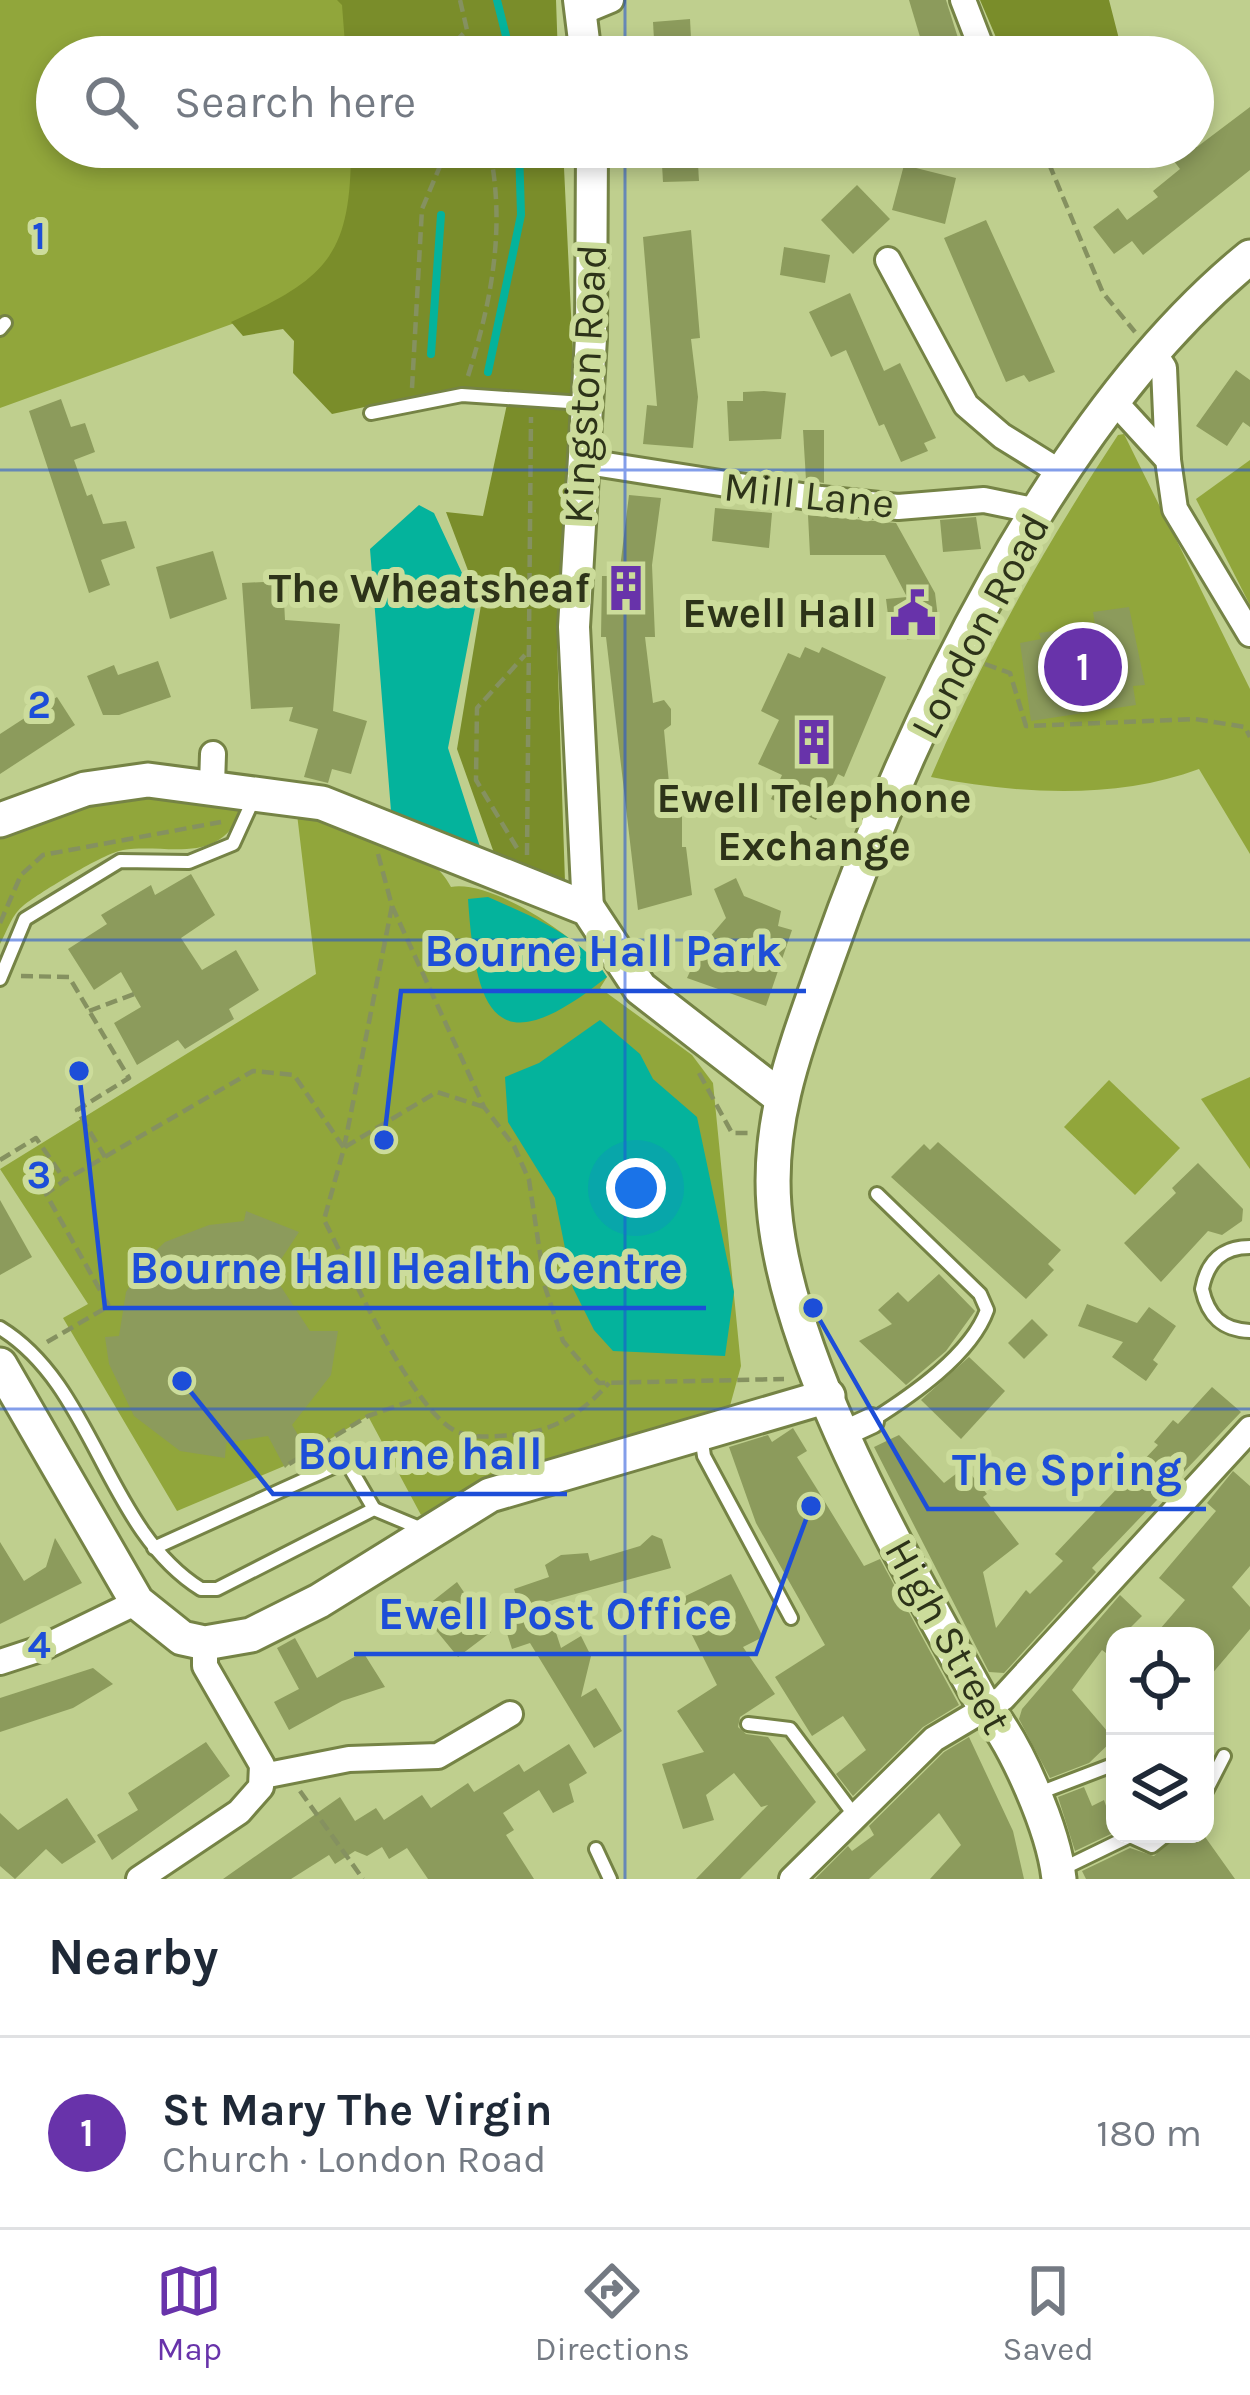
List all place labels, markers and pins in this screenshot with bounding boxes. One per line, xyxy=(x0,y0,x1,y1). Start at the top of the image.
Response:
place label: The Wheatsheaf xyxy=(269,563,591,613)
building icon: The Wheatsheaf xyxy=(601,563,651,613)
place label: Ewell Hall xyxy=(682,588,877,638)
public building icon: Ewell Hall xyxy=(888,588,938,638)
pin: 1 xyxy=(1044,622,1122,712)
building icon: Ewell Telephone Exchange xyxy=(789,717,839,767)
place label: Ewell Telephone Exchange xyxy=(656,773,972,871)
callout: Bourne Hall Park xyxy=(401,910,806,991)
callout: Bourne Hall Health Centre xyxy=(105,1227,706,1308)
callout: Bourne hall xyxy=(273,1413,567,1494)
callout: The Spring xyxy=(928,1428,1206,1509)
callout: Ewell Post Office xyxy=(354,1573,756,1654)

